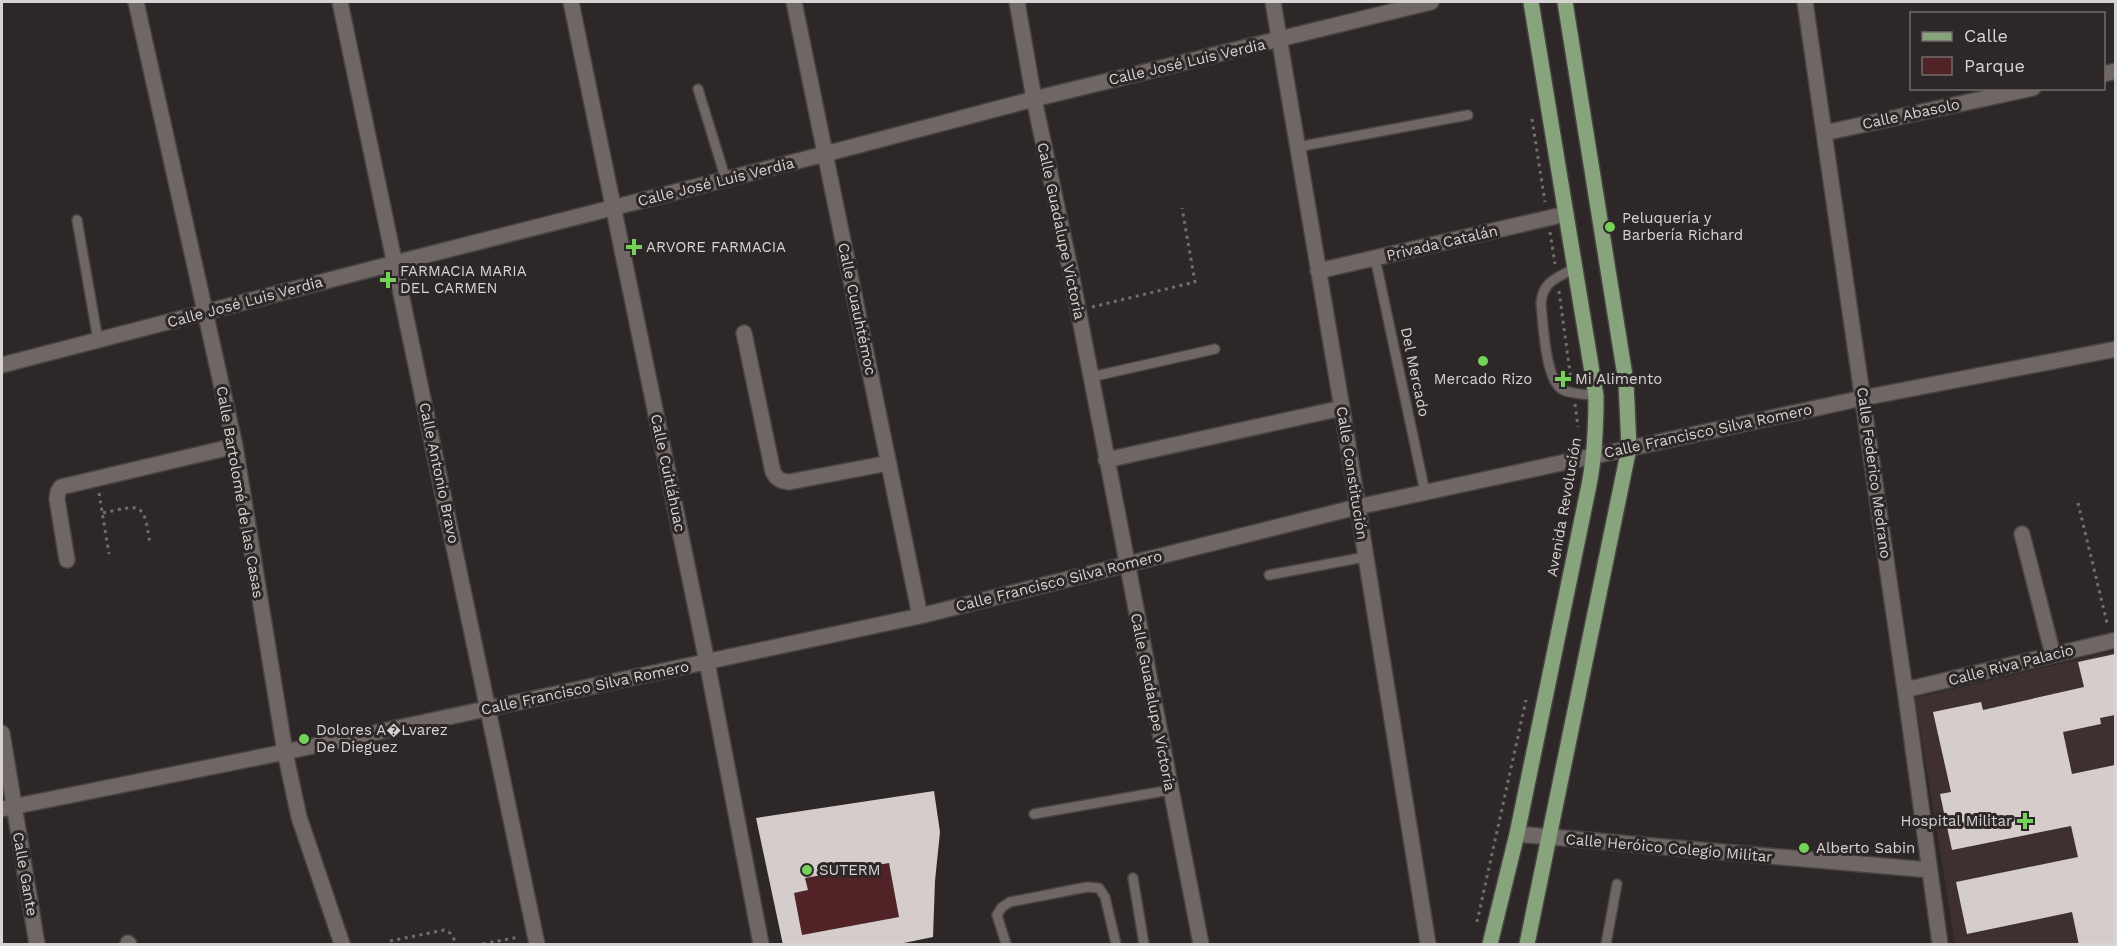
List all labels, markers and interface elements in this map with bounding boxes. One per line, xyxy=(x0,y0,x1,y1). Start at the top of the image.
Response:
legend xyxy=(1910,12,2105,90)
text: Calle xyxy=(1964,25,2008,46)
street label: Calle José Luis Verdia xyxy=(1107,35,1268,89)
text: Parque xyxy=(1964,55,2025,76)
street label: Calle Abasolo xyxy=(1861,95,1961,133)
street label: Calle Guadalupe Victoria xyxy=(1033,141,1089,322)
street label: Calle José Luis Verdia xyxy=(636,154,796,210)
place label: Peluquería y Barbería Richard xyxy=(1622,209,1743,244)
marker: Peluquería y Barbería Richard xyxy=(1603,220,1617,234)
street label: Privada Catalán xyxy=(1385,221,1499,265)
place label: ARVORE FARMACIA xyxy=(646,238,786,256)
marker: ARVORE FARMACIA xyxy=(627,240,641,254)
street label: Calle Cuauhtémoc xyxy=(834,241,880,377)
place label: FARMACIA MARIA DEL CARMEN xyxy=(400,262,527,297)
street label: Calle José Luis Verdia xyxy=(165,272,325,331)
marker: FARMACIA MARIA DEL CARMEN xyxy=(381,273,395,287)
street label: Del Mercado xyxy=(1397,326,1433,418)
marker: Mercado Rizo xyxy=(1476,354,1490,368)
place label: Mercado Rizo xyxy=(1434,370,1532,388)
place label: Mi Alimento xyxy=(1575,370,1662,388)
marker: Mi Alimento xyxy=(1556,372,1570,386)
street label: Calle Bartolomé de las Casas xyxy=(212,385,268,600)
street label: Calle Federico Medrano xyxy=(1853,386,1895,560)
street label: Calle Francisco Silva Romero xyxy=(1602,400,1814,462)
street label: Calle Antonio Bravo xyxy=(415,401,463,545)
street label: Calle Constitución xyxy=(1333,405,1371,541)
street label: Calle Cuitláhuac xyxy=(647,412,689,534)
street label: Avenida Revolución xyxy=(1543,436,1585,578)
street label: Calle Francisco Silva Romero xyxy=(954,547,1164,615)
street label: Calle Guadalupe Victoria xyxy=(1127,612,1179,793)
street label: Calle Riva Palacio xyxy=(1946,641,2076,689)
street label: Calle Francisco Silva Romero xyxy=(479,657,691,719)
place label: Dolores A�Lvarez De Dieguez xyxy=(316,721,448,756)
marker: Dolores A�Lvarez De Dieguez xyxy=(297,732,311,746)
place label: Hospital Militar xyxy=(1901,812,2012,830)
marker: Hospital Militar xyxy=(2016,812,2034,830)
street label: Calle Gante xyxy=(9,830,41,918)
street label: Calle Heróico Colegio Militar xyxy=(1565,830,1773,866)
place label: Alberto Sabin xyxy=(1816,839,1915,857)
marker: Alberto Sabin xyxy=(1797,841,1811,855)
place label: SUTERM xyxy=(819,861,881,879)
marker: SUTERM xyxy=(800,863,814,877)

